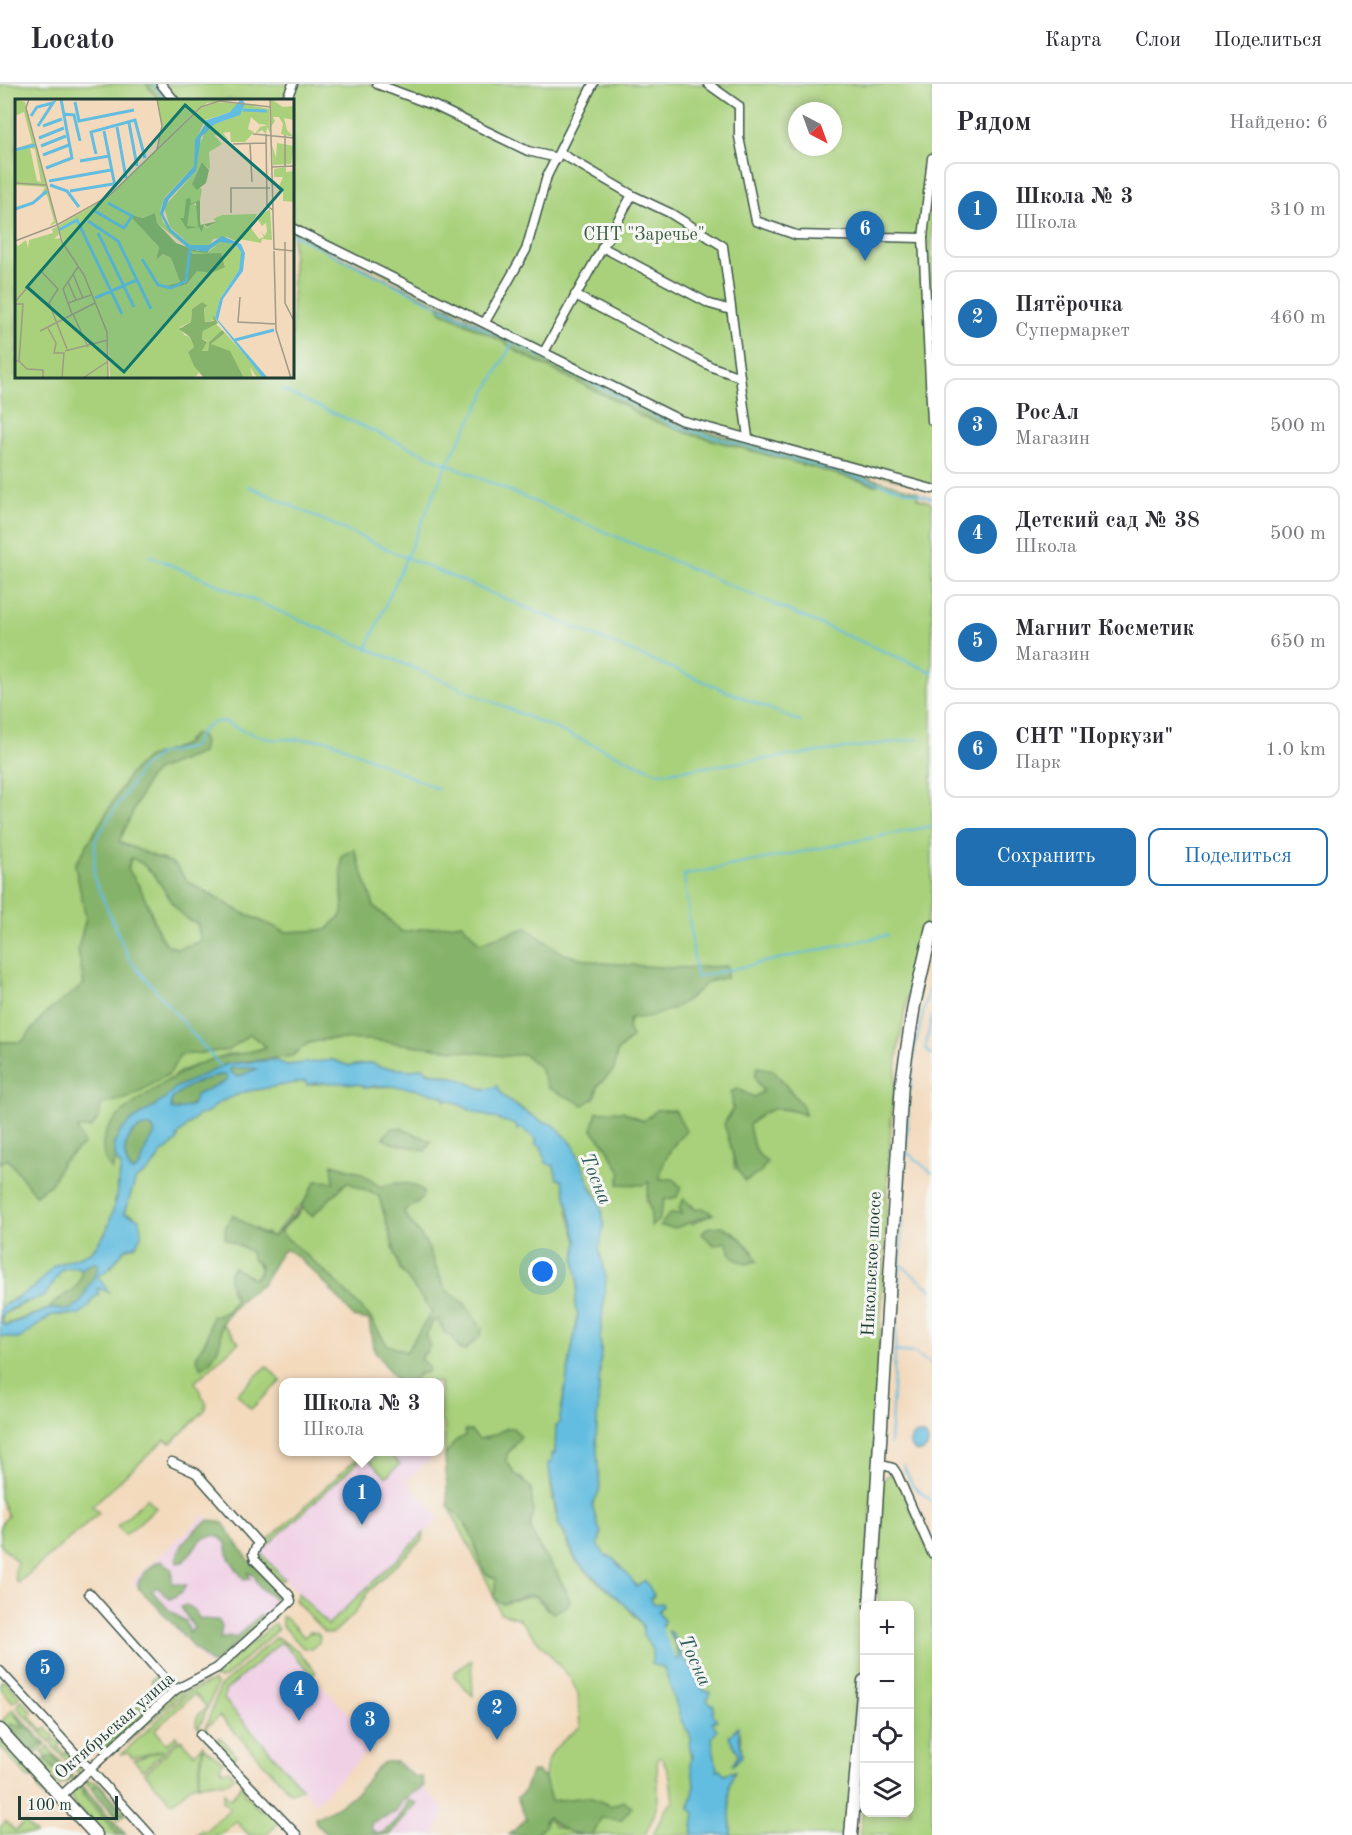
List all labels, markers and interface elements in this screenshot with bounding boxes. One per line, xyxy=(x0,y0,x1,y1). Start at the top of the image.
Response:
text: Locato xyxy=(30,27,115,55)
text: Карта xyxy=(1045,30,1102,51)
text: Слои xyxy=(1135,30,1181,51)
text: Поделиться xyxy=(1214,30,1322,51)
inset map xyxy=(15,99,294,378)
north arrow xyxy=(788,102,842,156)
text: Рядом xyxy=(956,110,1031,136)
text: Найдено: 6 xyxy=(1229,113,1328,133)
text: Школа № 3 xyxy=(1015,186,1133,208)
text: 1 xyxy=(972,200,983,220)
text: 310 m xyxy=(1270,200,1326,220)
pin: 6 xyxy=(846,212,884,261)
text: Школа xyxy=(1015,213,1077,233)
park label: СНТ "Заречье" xyxy=(583,226,705,244)
text: Пятёрочка xyxy=(1015,294,1123,316)
text: 2 xyxy=(972,308,983,328)
text: 460 m xyxy=(1270,308,1326,328)
text: Супермаркет xyxy=(1015,321,1130,341)
text: РосАл xyxy=(1015,402,1079,424)
text: 3 xyxy=(972,416,983,436)
text: 500 m xyxy=(1270,416,1326,436)
text: Магазин xyxy=(1015,429,1090,449)
text: Детский сад № 38 xyxy=(1015,510,1200,532)
text: 4 xyxy=(972,524,983,544)
text: 500 m xyxy=(1270,524,1326,544)
text: Школа xyxy=(1015,537,1077,557)
text: Магнит Косметик xyxy=(1015,618,1194,640)
text: 5 xyxy=(972,632,983,652)
text: 650 m xyxy=(1270,632,1326,652)
text: Магазин xyxy=(1015,645,1090,665)
text: СНТ "Поркузи" xyxy=(1015,726,1173,748)
text: 6 xyxy=(972,740,983,760)
text: 1.0 km xyxy=(1265,740,1326,760)
text: Парк xyxy=(1015,753,1061,773)
button: Сохранить xyxy=(956,828,1136,886)
button: Поделиться xyxy=(1148,828,1328,886)
water label: Тосна xyxy=(576,1150,614,1208)
street label: Никольское шоссе xyxy=(859,1191,885,1337)
your location xyxy=(528,1257,557,1286)
popup xyxy=(279,1378,444,1456)
text: Школа № 3 xyxy=(302,1393,421,1415)
text: Школа xyxy=(302,1420,364,1440)
pin: 1 xyxy=(342,1476,382,1525)
map controls xyxy=(860,1601,914,1817)
button: + xyxy=(860,1601,914,1655)
water label: Тосна xyxy=(674,1632,715,1690)
pin: 5 xyxy=(26,1650,64,1700)
button: − xyxy=(860,1655,914,1709)
street label: Октябрьская улица xyxy=(52,1669,178,1783)
pin: 4 xyxy=(280,1672,318,1721)
pin: 2 xyxy=(478,1690,516,1740)
pin: 3 xyxy=(350,1702,389,1752)
button: locate xyxy=(860,1709,914,1763)
button: layers xyxy=(860,1763,914,1817)
scale bar xyxy=(18,1793,118,1820)
text: 100 m xyxy=(27,1798,72,1814)

